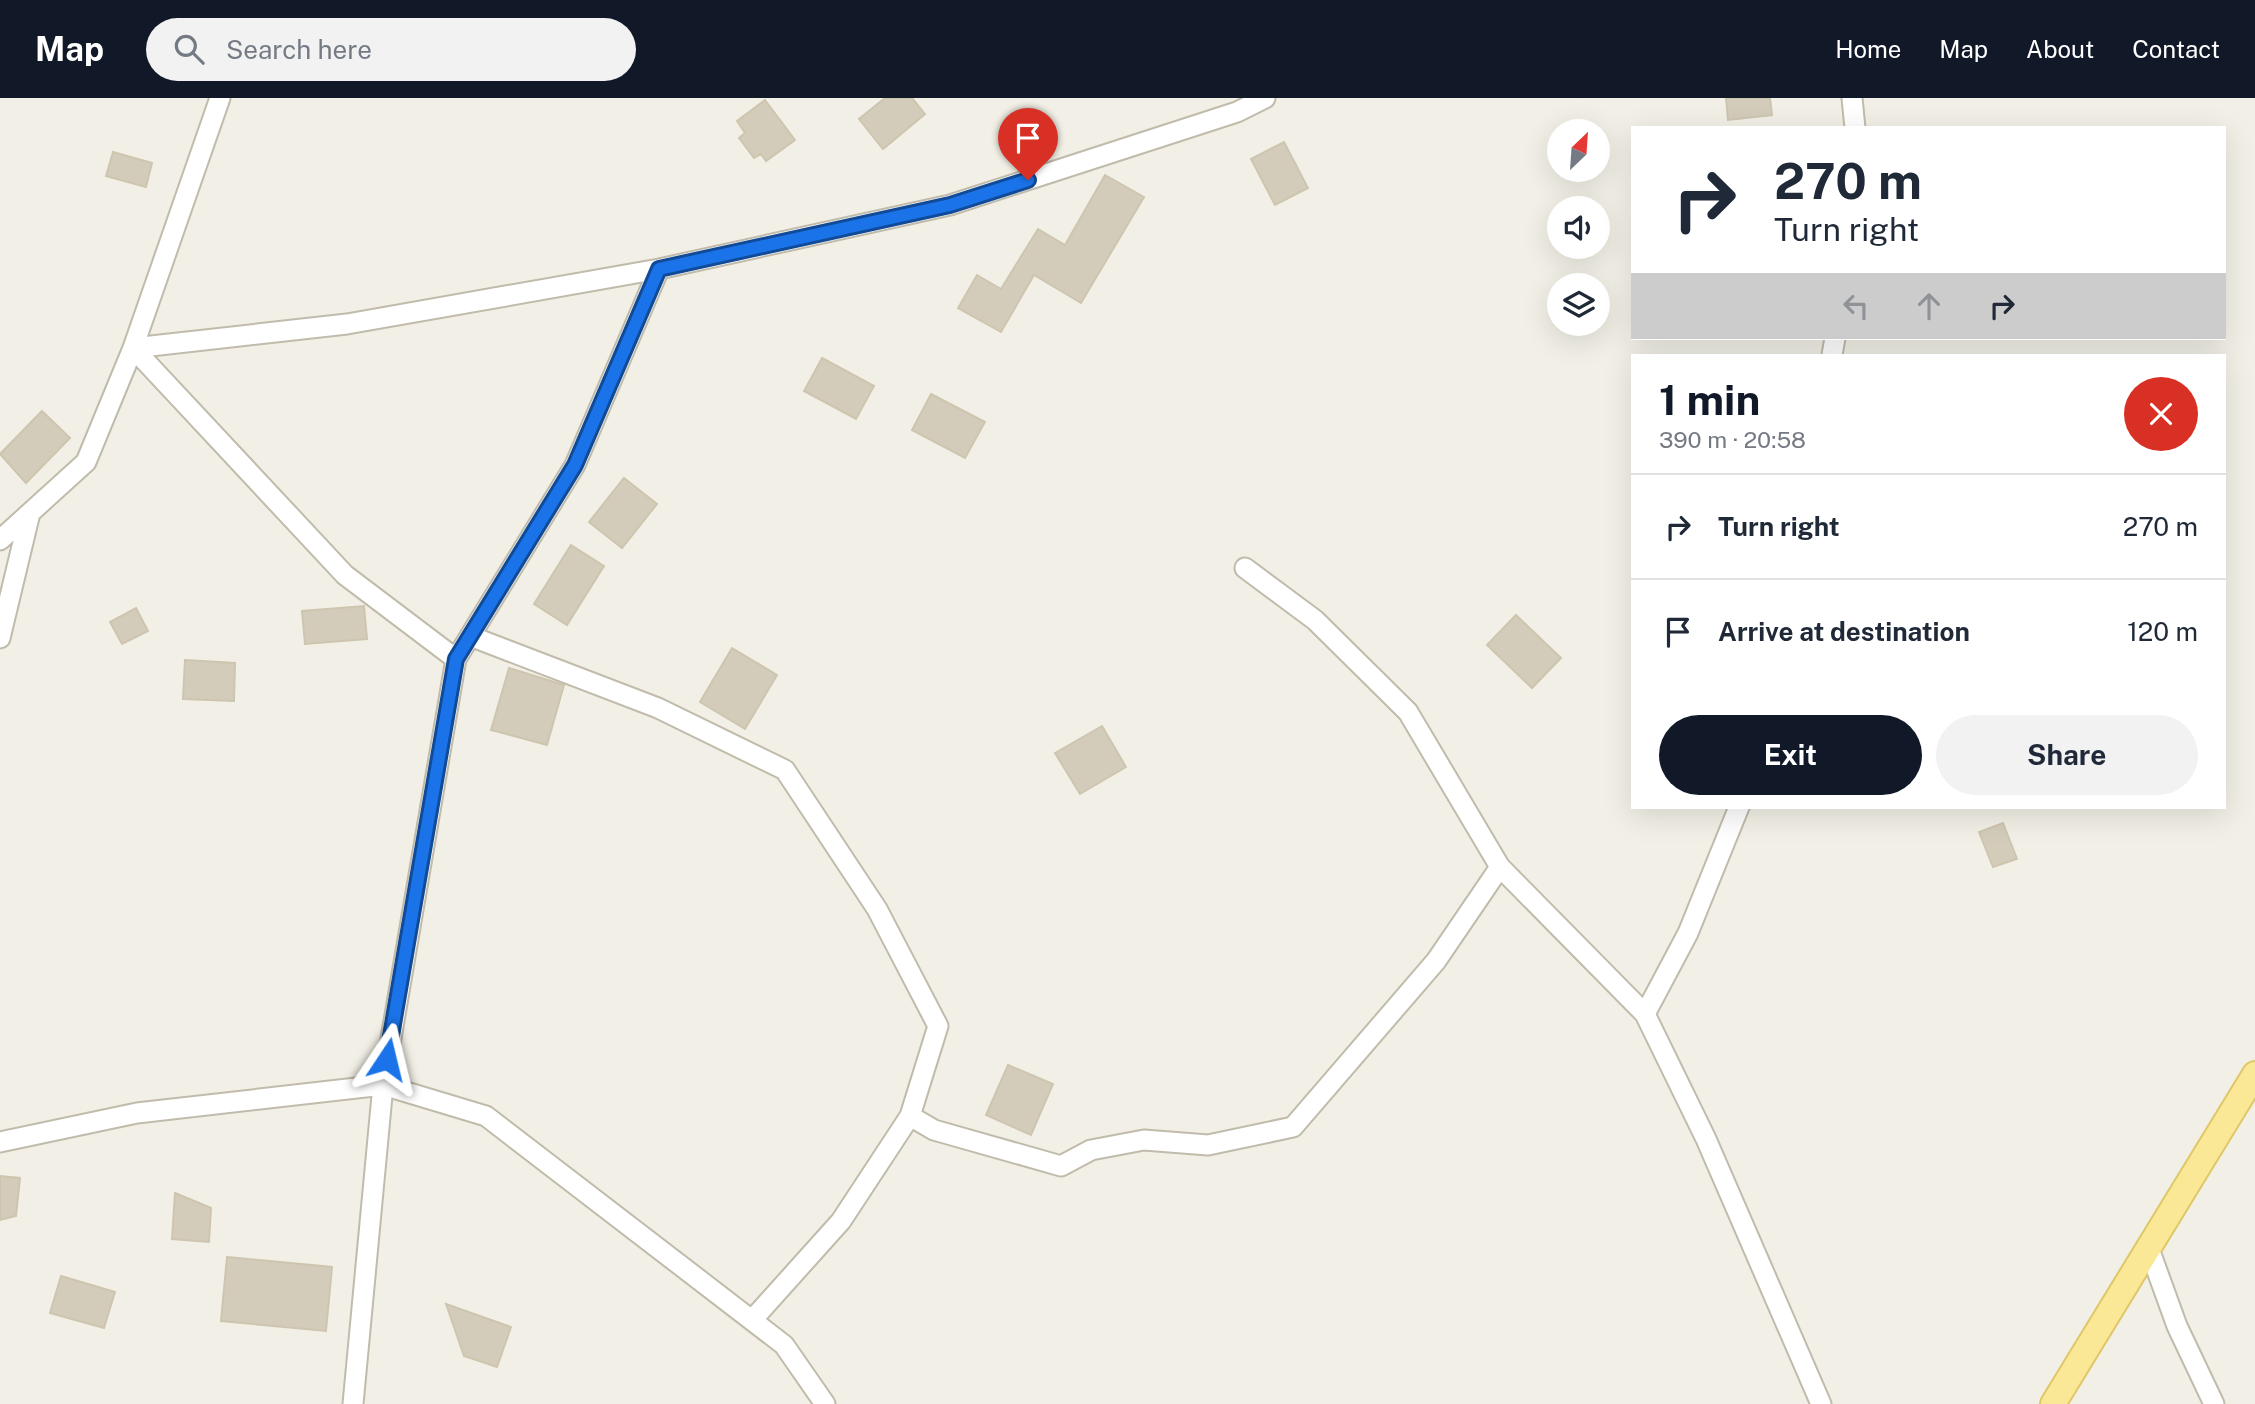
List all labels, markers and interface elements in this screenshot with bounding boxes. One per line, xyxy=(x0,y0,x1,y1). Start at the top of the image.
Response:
search box xyxy=(146,18,636,81)
text: Map xyxy=(35,30,104,68)
icon: search xyxy=(170,30,208,68)
text: Search here xyxy=(226,34,372,65)
text: Home xyxy=(1835,35,1901,63)
text: Map xyxy=(1939,35,1988,63)
text: About xyxy=(2026,35,2094,63)
text: Contact xyxy=(2132,35,2220,63)
pin xyxy=(998,108,1058,180)
icon: arrive xyxy=(1009,119,1047,157)
north arrow xyxy=(1547,119,1610,182)
map controls xyxy=(1547,119,1610,336)
text: 270 m xyxy=(1774,152,1922,210)
icon: right xyxy=(1659,154,1750,245)
button: sound xyxy=(1547,196,1610,259)
text: Turn right xyxy=(1774,211,1919,248)
button: layers xyxy=(1547,273,1610,336)
icon: left xyxy=(1837,287,1875,325)
icon: ahead xyxy=(1910,287,1948,325)
icon: right xyxy=(1983,287,2021,325)
text: 1 min xyxy=(1659,375,1760,424)
button: close xyxy=(2124,377,2198,451)
text: 390 m · 20:58 xyxy=(1659,426,1806,453)
icon: right xyxy=(1659,508,1697,546)
text: Turn right xyxy=(1718,511,1840,542)
text: 270 m xyxy=(2123,511,2198,542)
icon: arrive xyxy=(1659,613,1697,651)
text: Arrive at destination xyxy=(1718,616,1970,647)
text: 120 m xyxy=(2127,616,2198,647)
button: Exit xyxy=(1659,715,1922,795)
button: Share xyxy=(1936,715,2198,795)
position arrow xyxy=(350,1022,424,1096)

